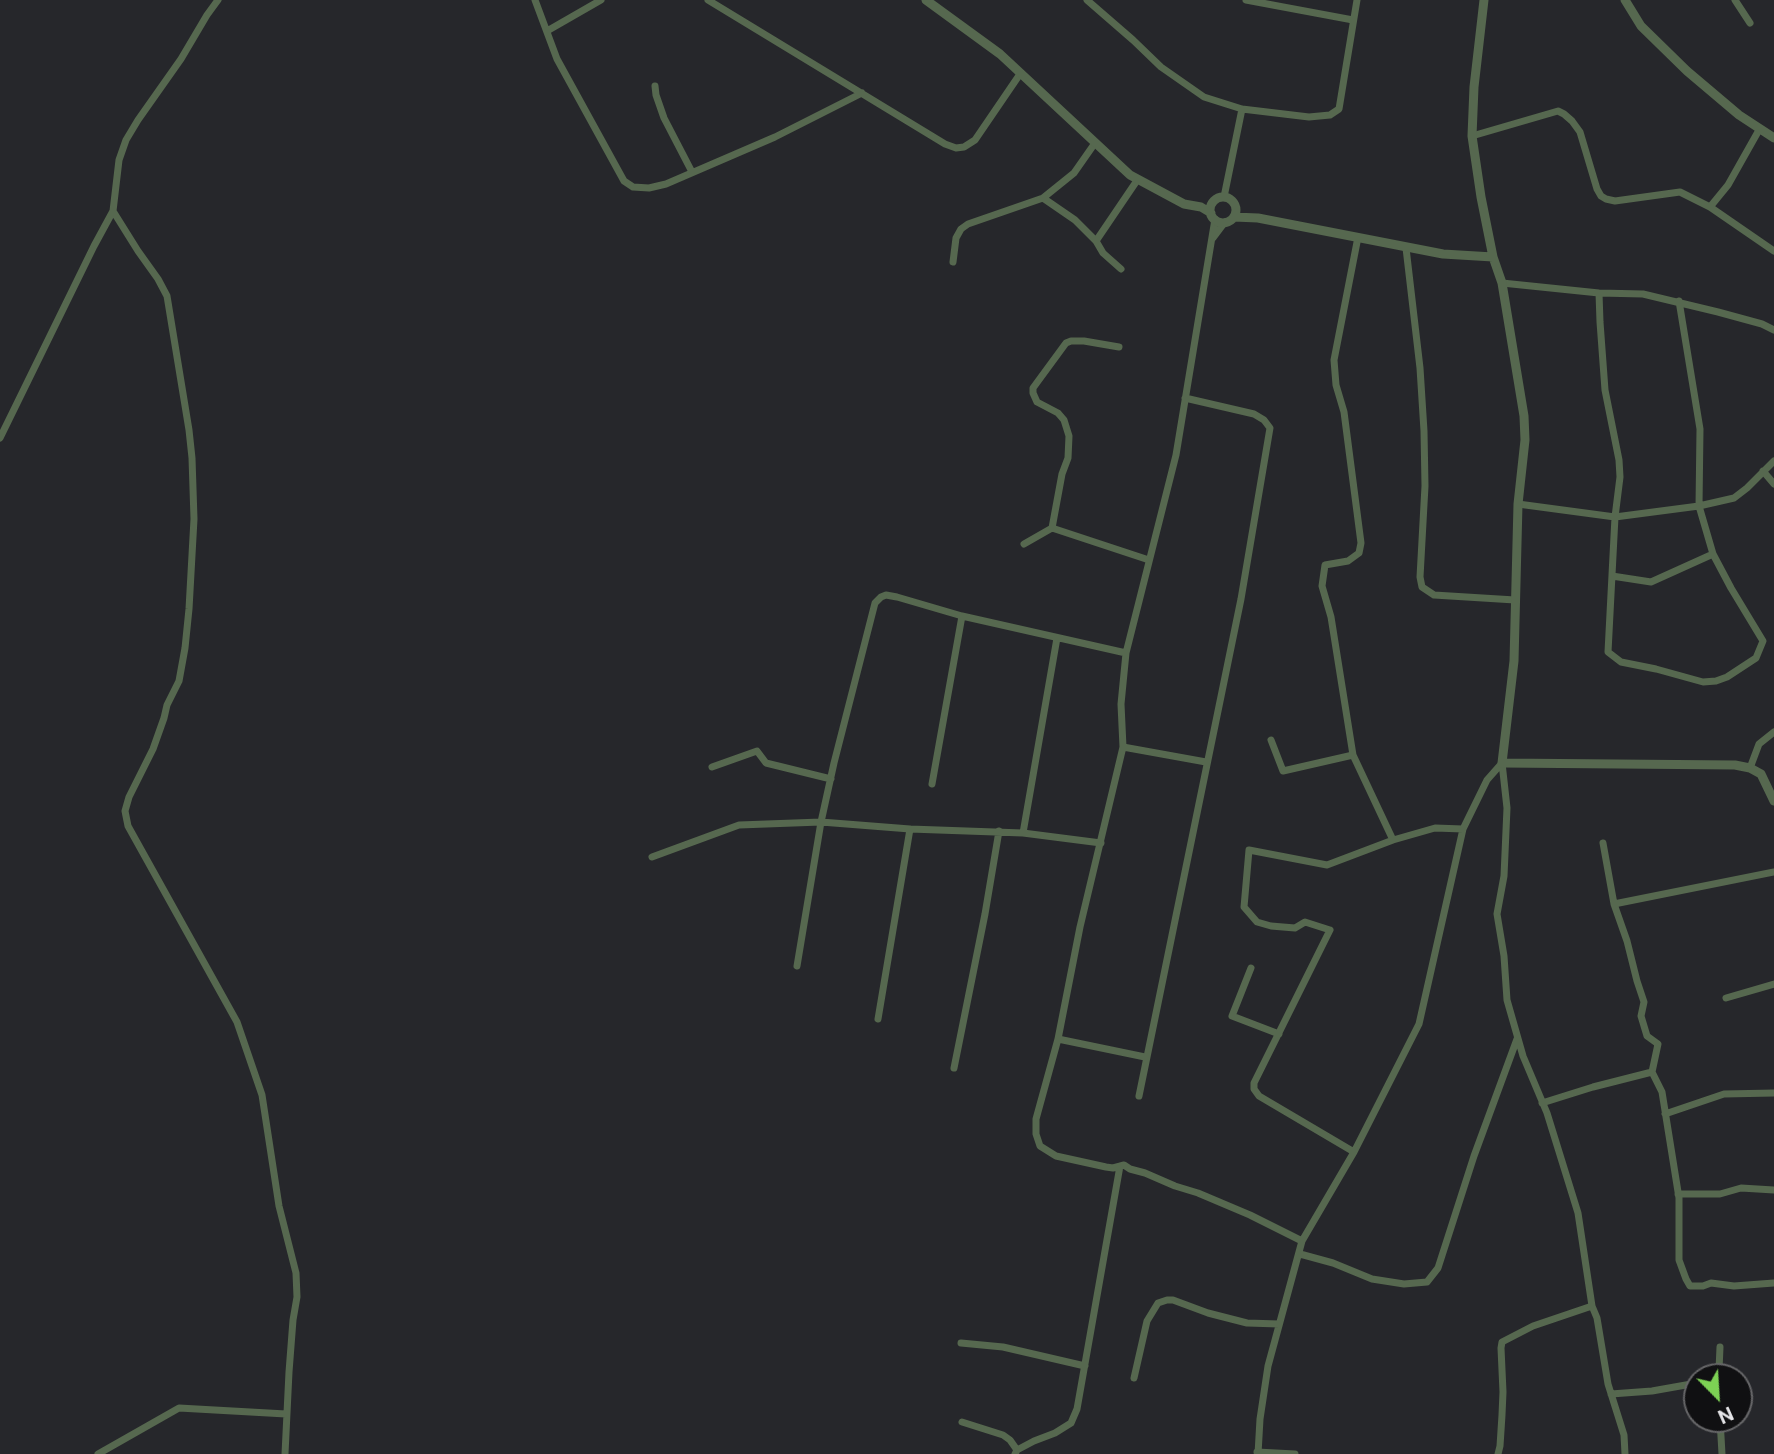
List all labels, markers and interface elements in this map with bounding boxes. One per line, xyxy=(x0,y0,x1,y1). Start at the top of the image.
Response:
north arrow xyxy=(1683,1363,1753,1433)
text: N xyxy=(1714,1402,1737,1428)

